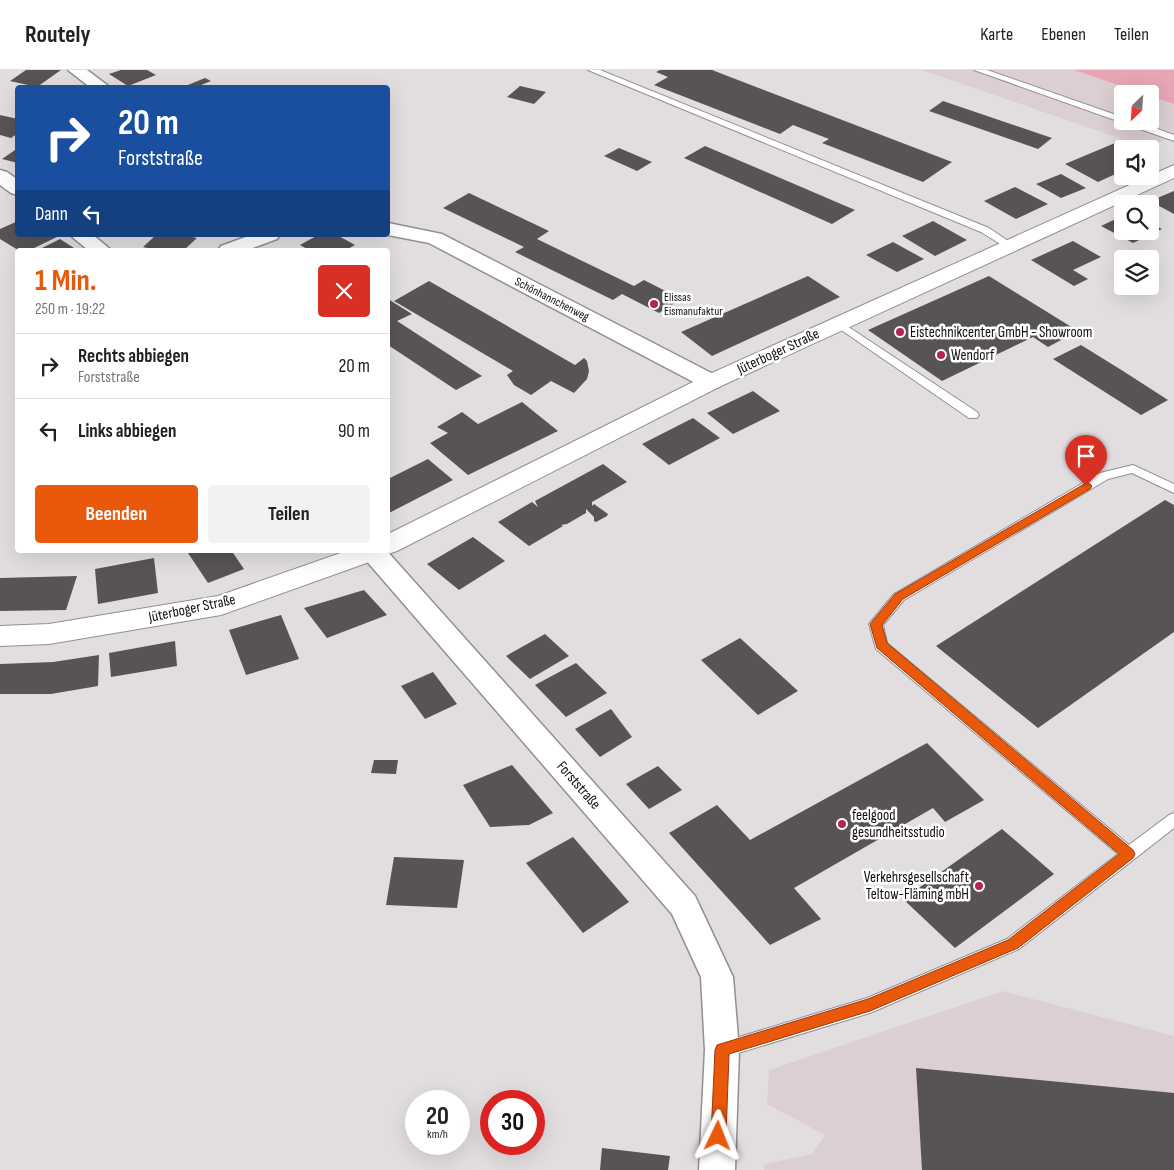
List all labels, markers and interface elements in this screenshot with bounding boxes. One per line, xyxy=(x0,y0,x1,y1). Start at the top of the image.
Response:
text: Routely xyxy=(25,20,90,49)
text: Karte xyxy=(980,24,1013,45)
text: Ebenen xyxy=(1041,24,1086,45)
text: Teilen xyxy=(1114,24,1149,45)
north arrow xyxy=(1114,85,1159,130)
map controls xyxy=(1114,85,1159,295)
text: 20 m xyxy=(118,102,179,145)
icon: right xyxy=(35,105,100,170)
button: sound xyxy=(1114,140,1159,185)
text: Forststraße xyxy=(118,145,203,172)
button: search xyxy=(1114,195,1159,240)
icon: left xyxy=(78,200,106,228)
text: Dann xyxy=(35,203,68,226)
button: layers xyxy=(1114,250,1159,295)
text: 1 Min. xyxy=(35,263,97,299)
button: close xyxy=(318,265,370,317)
street label: Schönhannchenweg xyxy=(512,274,592,325)
place label: Elissas Eismanufaktur xyxy=(664,290,723,319)
marker: Elissas Eismanufaktur xyxy=(648,298,660,310)
text: 250 m · 19:22 xyxy=(35,300,105,319)
place label: Eistechnikcenter GmbH - Showroom xyxy=(910,323,1092,342)
street label: Jüterboger Straße xyxy=(733,324,822,379)
marker: Eistechnikcenter GmbH - Showroom xyxy=(894,326,906,338)
text: Rechts abbiegen xyxy=(78,345,189,368)
place label: Wendorf xyxy=(951,346,995,365)
marker: Wendorf xyxy=(935,349,947,361)
icon: right xyxy=(35,352,63,380)
text: 20 m xyxy=(338,355,370,378)
text: Forststraße xyxy=(78,368,140,387)
icon: left xyxy=(35,417,63,445)
text: Links abbiegen xyxy=(78,420,176,443)
text: 90 m xyxy=(338,420,370,443)
pin xyxy=(1065,435,1107,486)
icon: arrive xyxy=(1072,442,1100,470)
button: Beenden xyxy=(35,485,198,543)
button: Teilen xyxy=(208,485,370,543)
street label: Jüterboger Straße xyxy=(146,590,237,627)
street label: Forststraße xyxy=(553,757,605,813)
place label: feelgood gesundheitsstudio xyxy=(852,806,945,842)
marker: feelgood gesundheitsstudio xyxy=(836,818,848,830)
place label: Verkehrsgesellschaft Teltow-Fläming mbH xyxy=(864,868,969,904)
marker: Verkehrsgesellschaft Teltow-Fläming mbH xyxy=(973,880,985,892)
speed limit sign: 30 xyxy=(480,1090,545,1155)
text: 20 xyxy=(426,1101,449,1132)
position arrow xyxy=(691,1109,743,1161)
text: km/h xyxy=(427,1127,448,1142)

